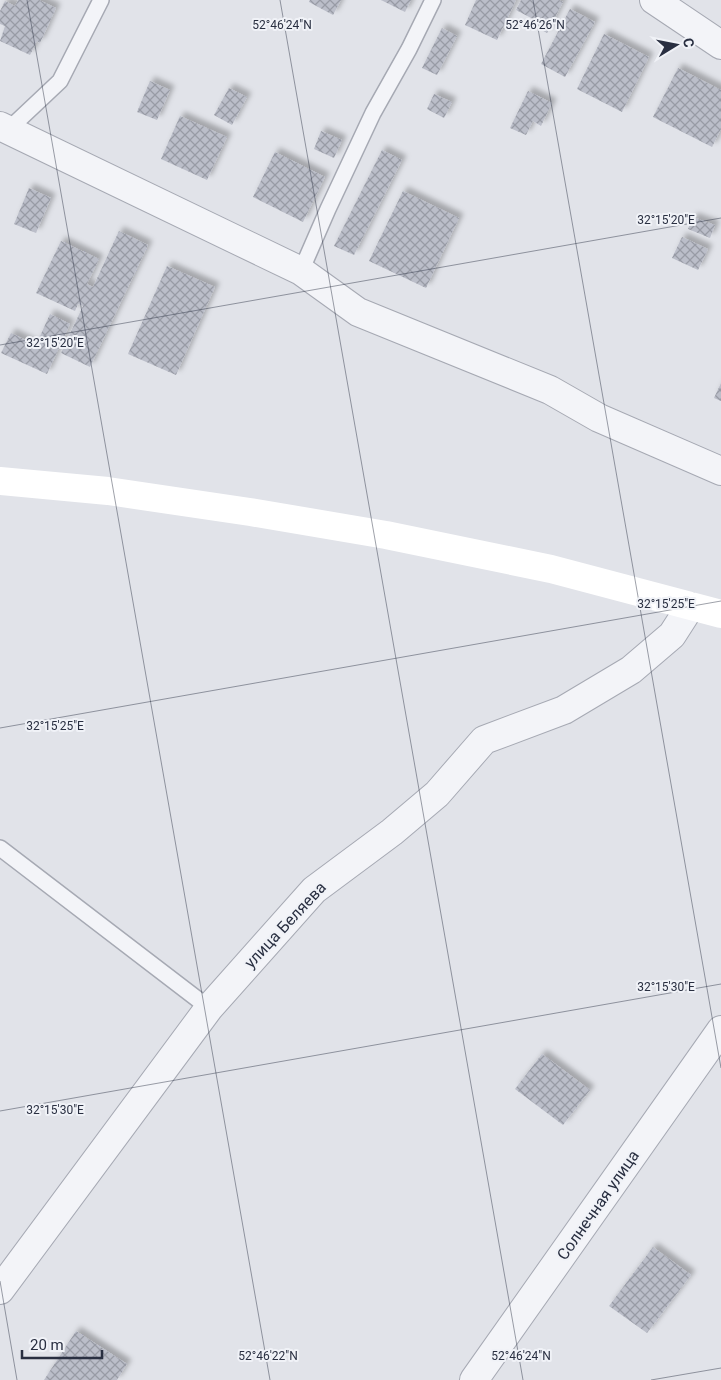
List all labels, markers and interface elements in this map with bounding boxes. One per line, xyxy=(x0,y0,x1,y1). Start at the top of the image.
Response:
text: 52°46'24"N xyxy=(252,18,312,32)
text: 52°46'26"N xyxy=(505,18,565,32)
north arrow xyxy=(651,20,701,70)
text: С xyxy=(680,37,697,49)
text: 32°15'20"E xyxy=(637,213,695,227)
text: 32°15'20"E xyxy=(26,336,84,350)
text: 32°15'25"E xyxy=(637,597,695,611)
text: 32°15'25"E xyxy=(26,719,84,733)
street label: улица Беляева xyxy=(240,878,330,972)
text: 32°15'30"E xyxy=(637,980,695,994)
text: 32°15'30"E xyxy=(26,1103,84,1117)
street label: Солнечная улица xyxy=(553,1146,643,1264)
scale bar xyxy=(22,1328,102,1360)
text: 20 m xyxy=(30,1336,64,1354)
text: 52°46'22"N xyxy=(238,1349,298,1363)
text: 52°46'24"N xyxy=(491,1349,551,1363)

